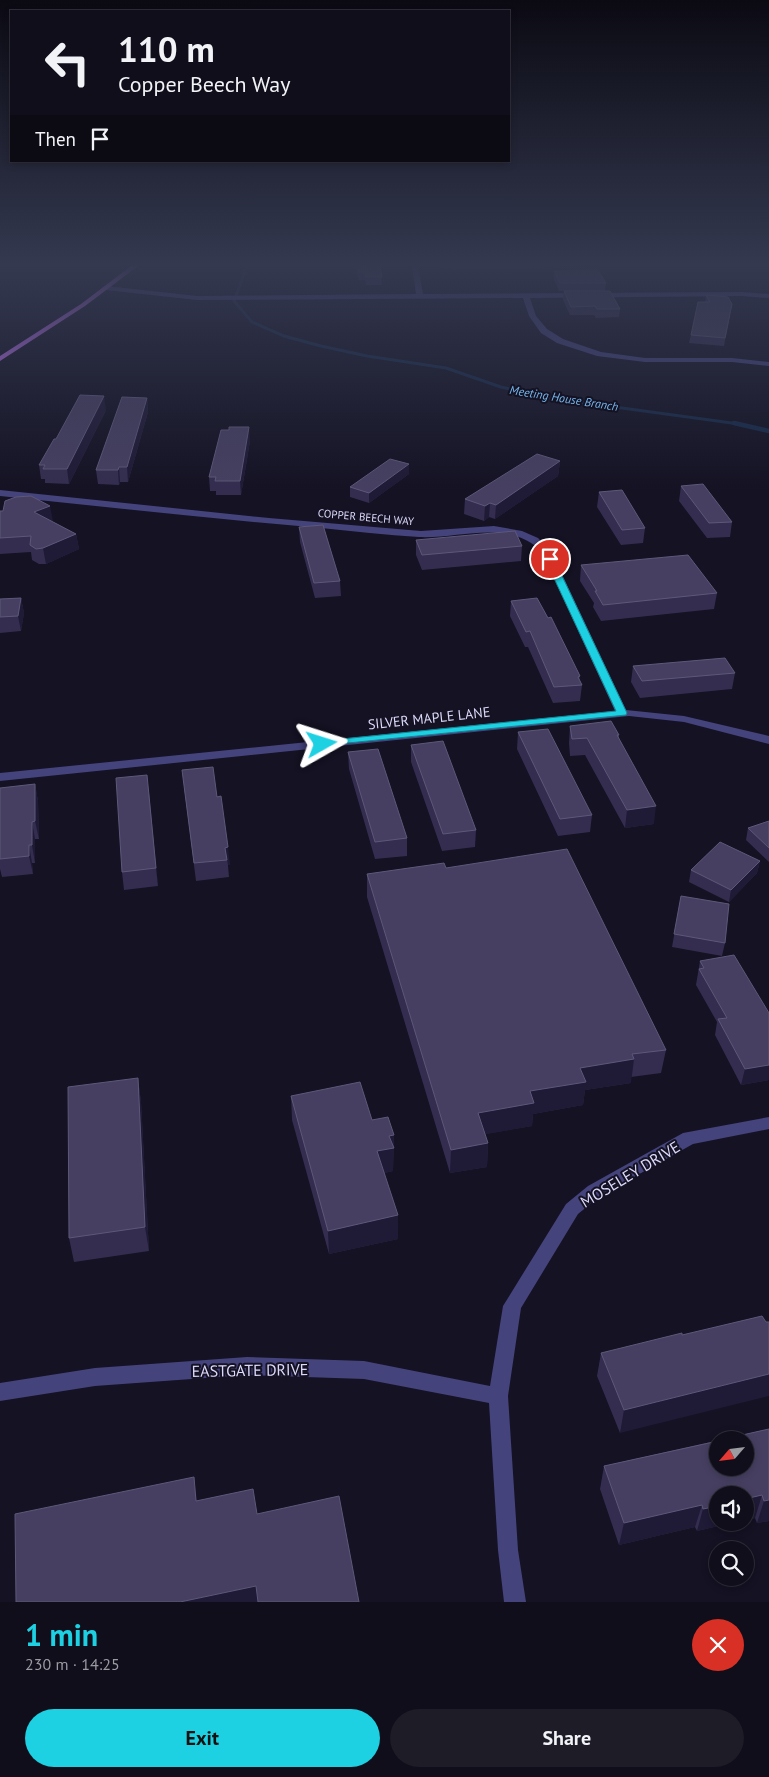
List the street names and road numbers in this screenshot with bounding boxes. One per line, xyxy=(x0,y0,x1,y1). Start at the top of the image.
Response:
street label: COPPER BEECH WAY xyxy=(317,506,416,528)
street label: SILVER MAPLE LANE xyxy=(367,703,491,733)
street label: MOSELEY DRIVE xyxy=(577,1136,683,1212)
street label: EASTGATE DRIVE xyxy=(192,1359,308,1381)

